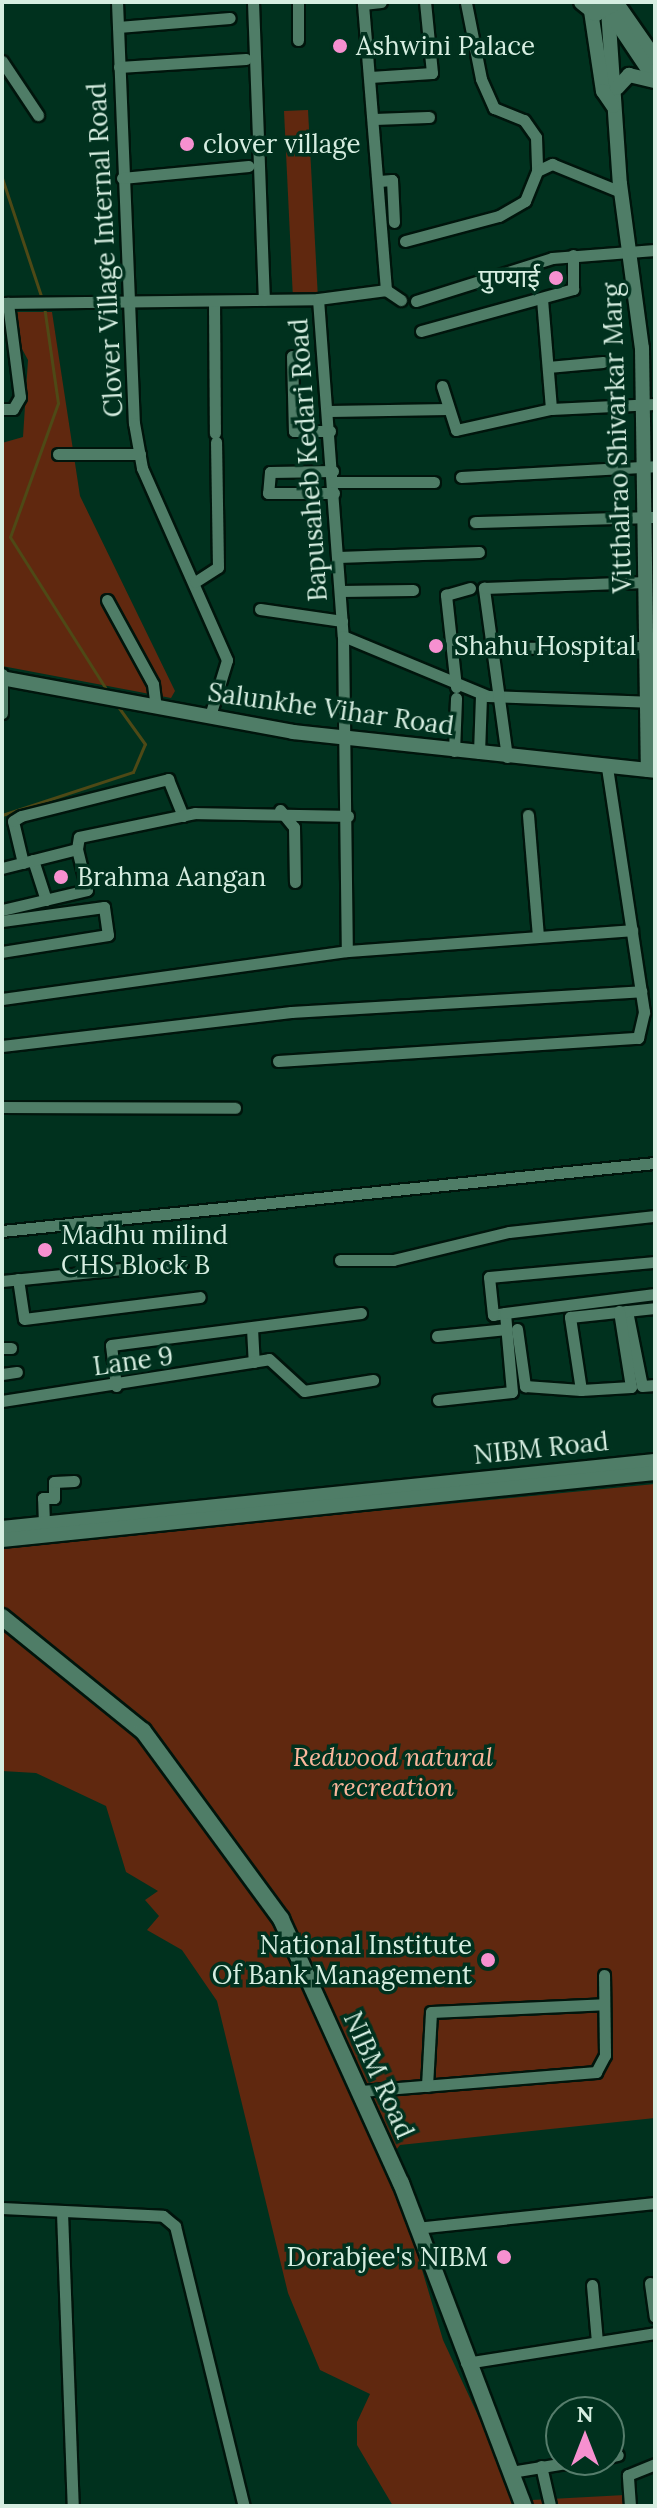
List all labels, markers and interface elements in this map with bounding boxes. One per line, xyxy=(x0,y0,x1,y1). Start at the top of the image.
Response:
place label: Ashwini Palace xyxy=(356,30,535,62)
marker: Ashwini Palace xyxy=(331,37,349,55)
street label: Clover Village Internal Road xyxy=(81,82,129,418)
place label: clover village xyxy=(203,128,361,160)
marker: clover village xyxy=(178,135,196,153)
place label: पुण्याई xyxy=(478,262,540,294)
marker: पुण्याई xyxy=(547,269,565,287)
street label: Vitthalrao Shivarkar Marg xyxy=(596,282,638,594)
street label: Bapusaheb Kedari Road xyxy=(283,317,333,603)
place label: Shahu Hospital xyxy=(454,630,636,662)
marker: Shahu Hospital xyxy=(425,635,447,657)
street label: Salunkhe Vihar Road xyxy=(206,676,456,742)
place label: Brahma Aangan xyxy=(77,861,266,893)
marker: Brahma Aangan xyxy=(52,868,70,886)
place label: Madhu milind CHS Block B xyxy=(61,1219,228,1280)
marker: Madhu milind CHS Block B xyxy=(36,1241,54,1259)
street label: Lane 9 xyxy=(91,1340,175,1382)
street label: NIBM Road xyxy=(472,1425,610,1471)
park label: Redwood natural recreation xyxy=(293,1741,493,1802)
place label: National Institute Of Bank Management xyxy=(212,1929,472,1990)
marker: National Institute Of Bank Management xyxy=(479,1951,497,1969)
street label: NIBM Road xyxy=(337,2007,421,2143)
place label: Dorabjee's NIBM xyxy=(287,2241,488,2273)
marker: Dorabjee's NIBM xyxy=(495,2248,513,2266)
north arrow xyxy=(545,2396,625,2476)
text: N xyxy=(576,2400,594,2428)

